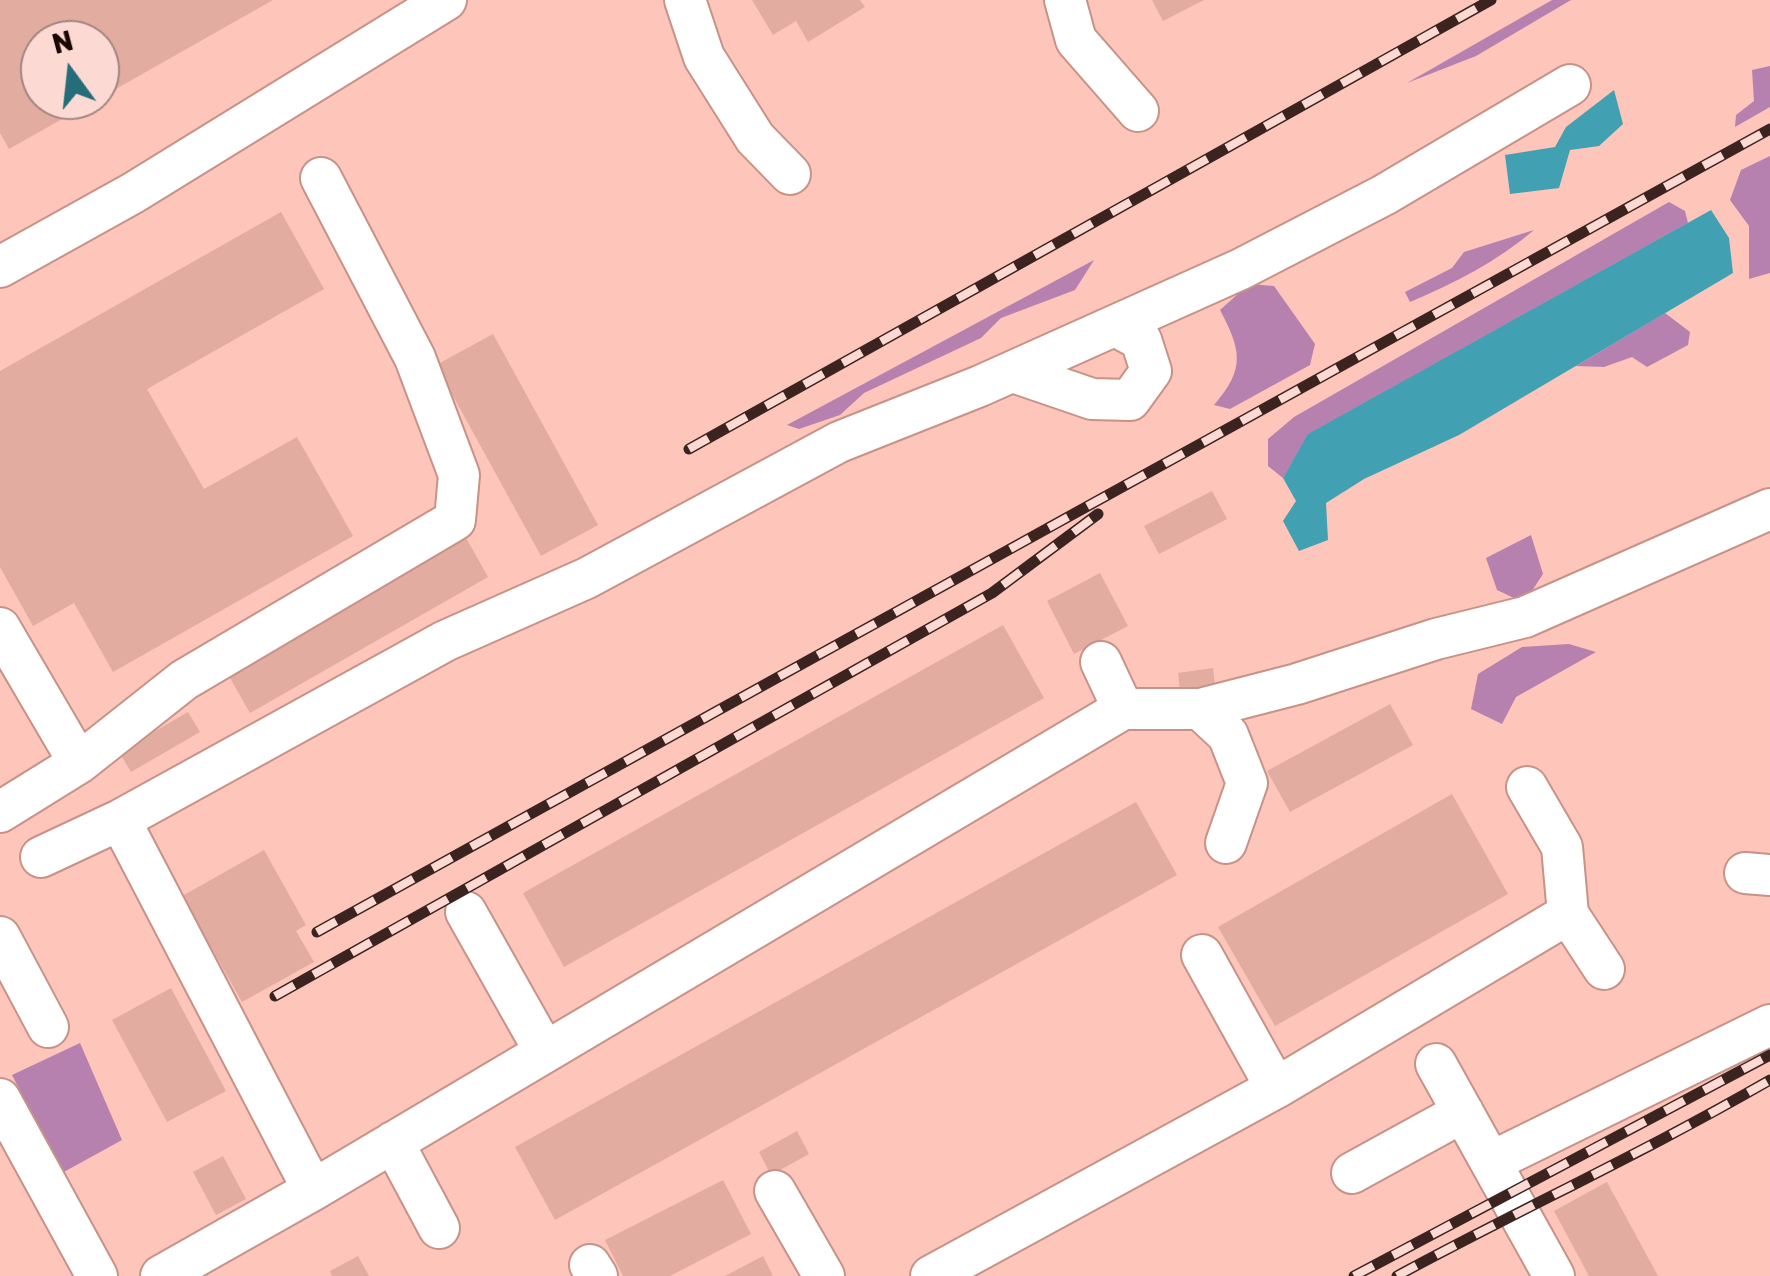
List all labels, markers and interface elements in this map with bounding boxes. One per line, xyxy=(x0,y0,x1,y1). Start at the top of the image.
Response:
north arrow xyxy=(20,20,120,120)
text: N xyxy=(49,24,77,61)

